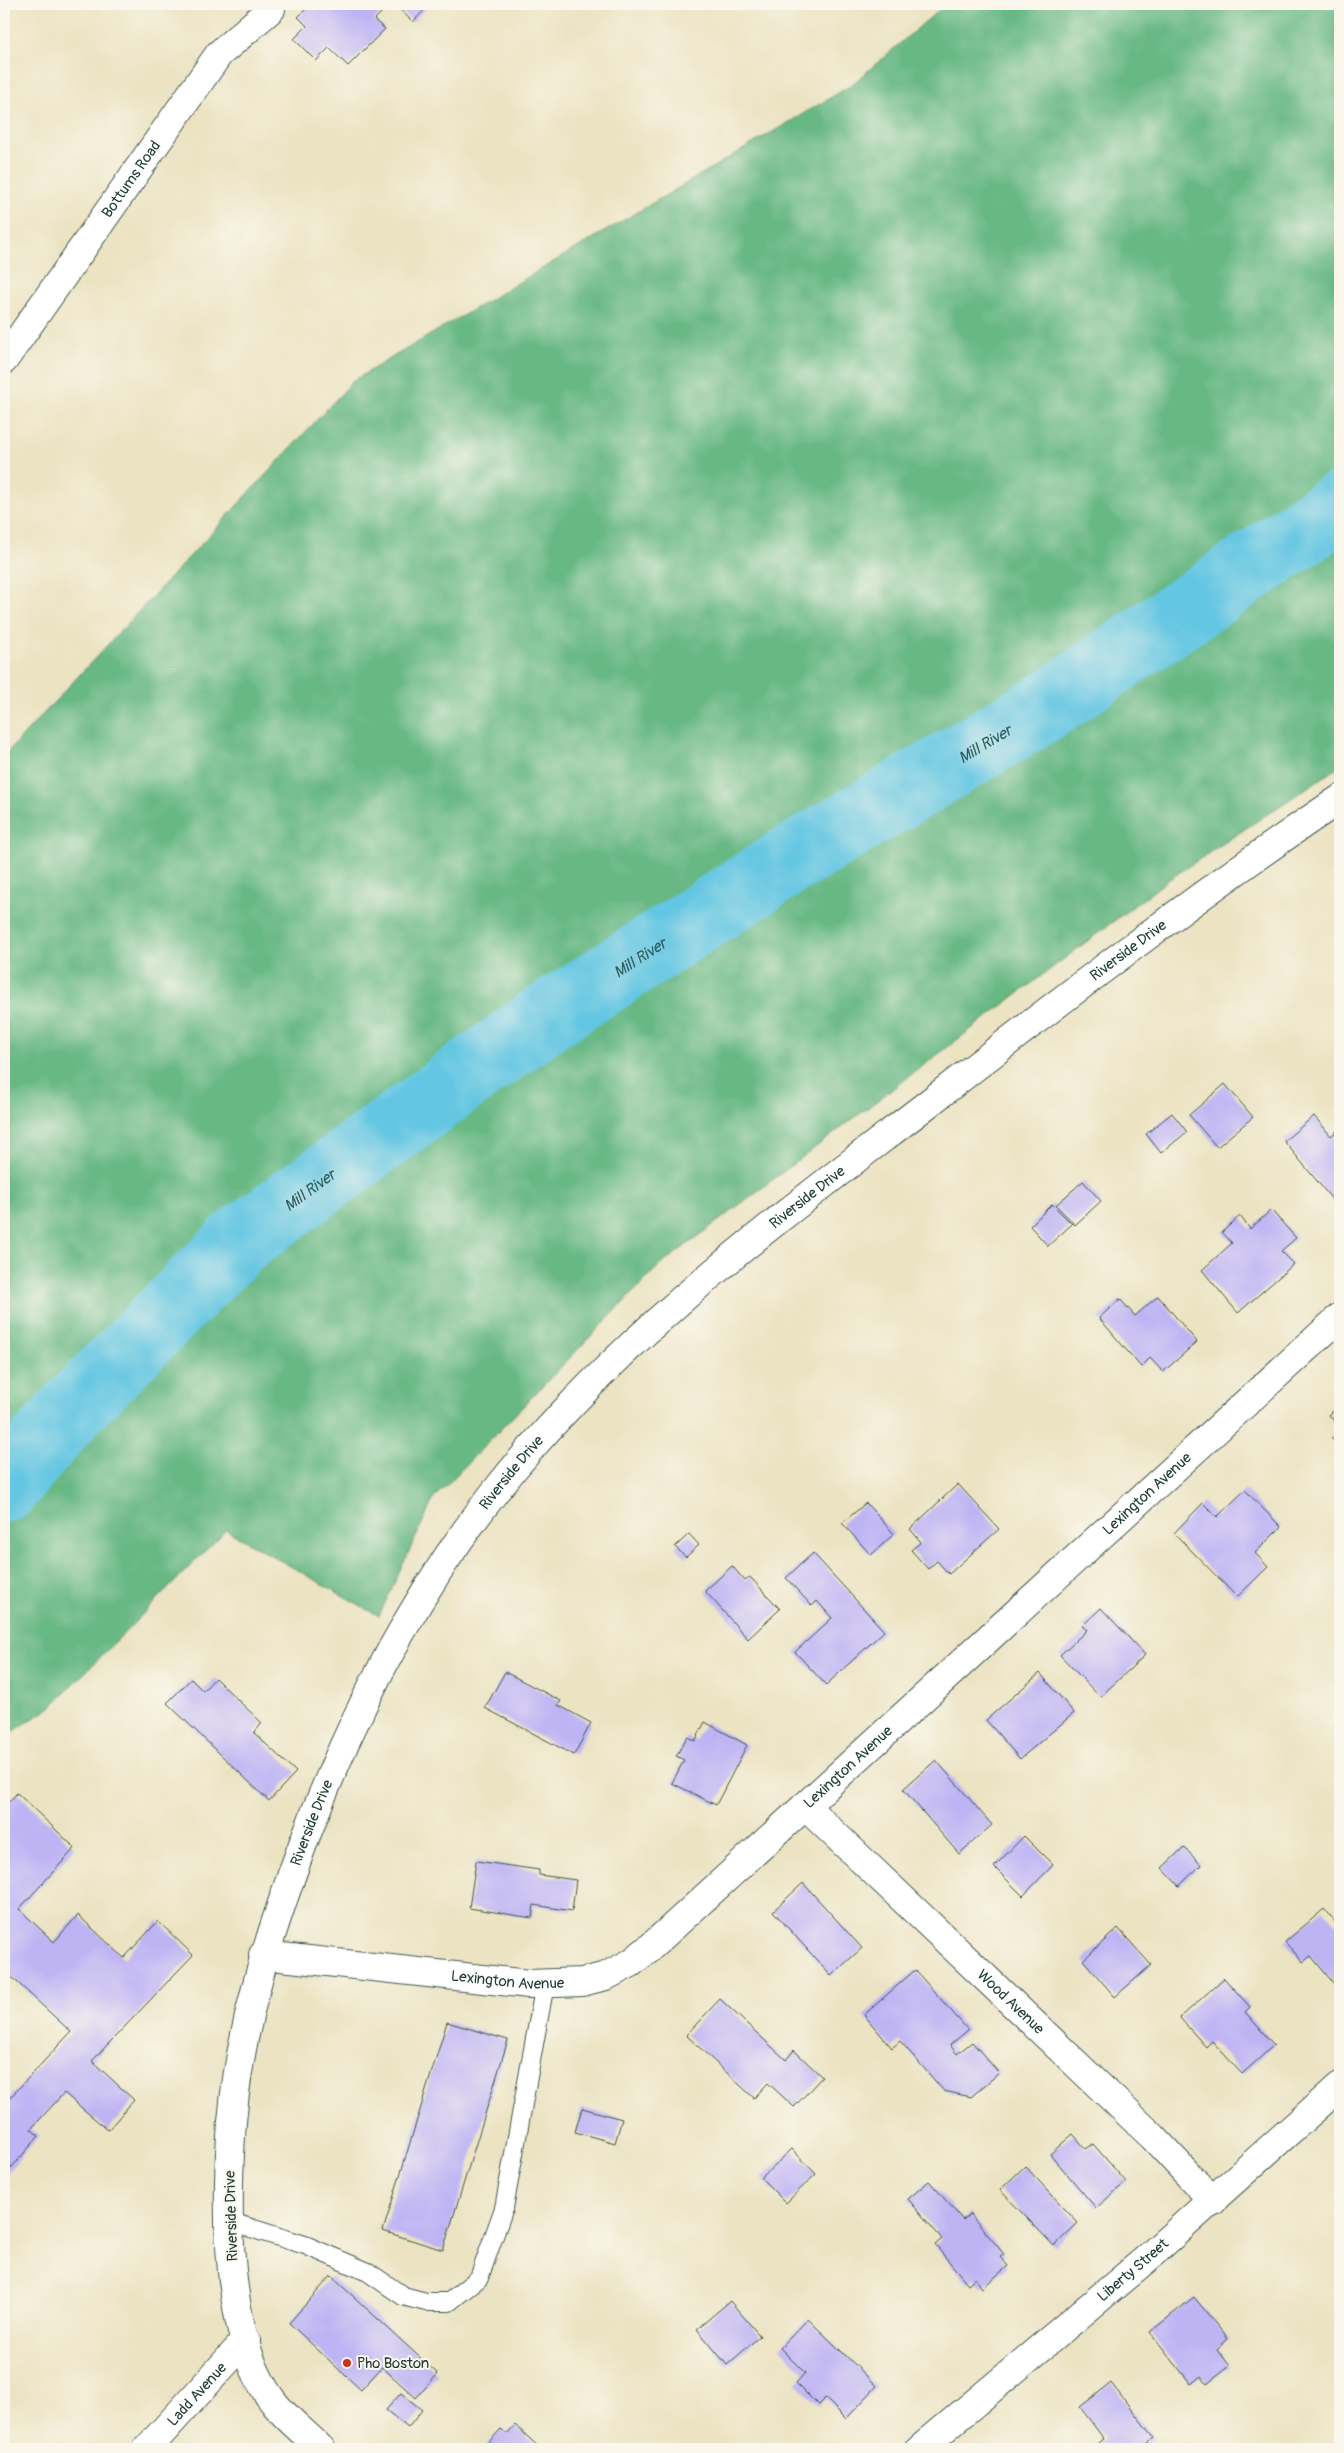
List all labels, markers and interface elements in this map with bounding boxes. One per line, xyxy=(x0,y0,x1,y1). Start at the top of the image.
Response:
street label: Bottums Road xyxy=(98,137,165,222)
water label: Mill River xyxy=(955,720,1017,768)
street label: Riverside Drive xyxy=(1086,915,1171,985)
water label: Mill River xyxy=(610,933,672,983)
street label: Riverside Drive xyxy=(766,1162,850,1233)
water label: Mill River xyxy=(280,1164,341,1216)
street label: Riverside Drive xyxy=(475,1431,548,1514)
street label: Lexington Avenue xyxy=(1099,1448,1196,1539)
street label: Lexington Avenue xyxy=(800,1721,897,1813)
street label: Riverside Drive xyxy=(287,1776,338,1869)
street label: Wood Avenue xyxy=(973,1966,1048,2039)
street label: Lexington Avenue xyxy=(450,1967,565,1994)
street label: Riverside Drive xyxy=(220,2170,243,2262)
street label: Liberty Street xyxy=(1093,2234,1173,2306)
place label: Pho Boston xyxy=(357,2354,429,2373)
marker: Pho Boston xyxy=(341,2357,353,2369)
street label: Ladd Avenue xyxy=(163,2358,231,2430)

